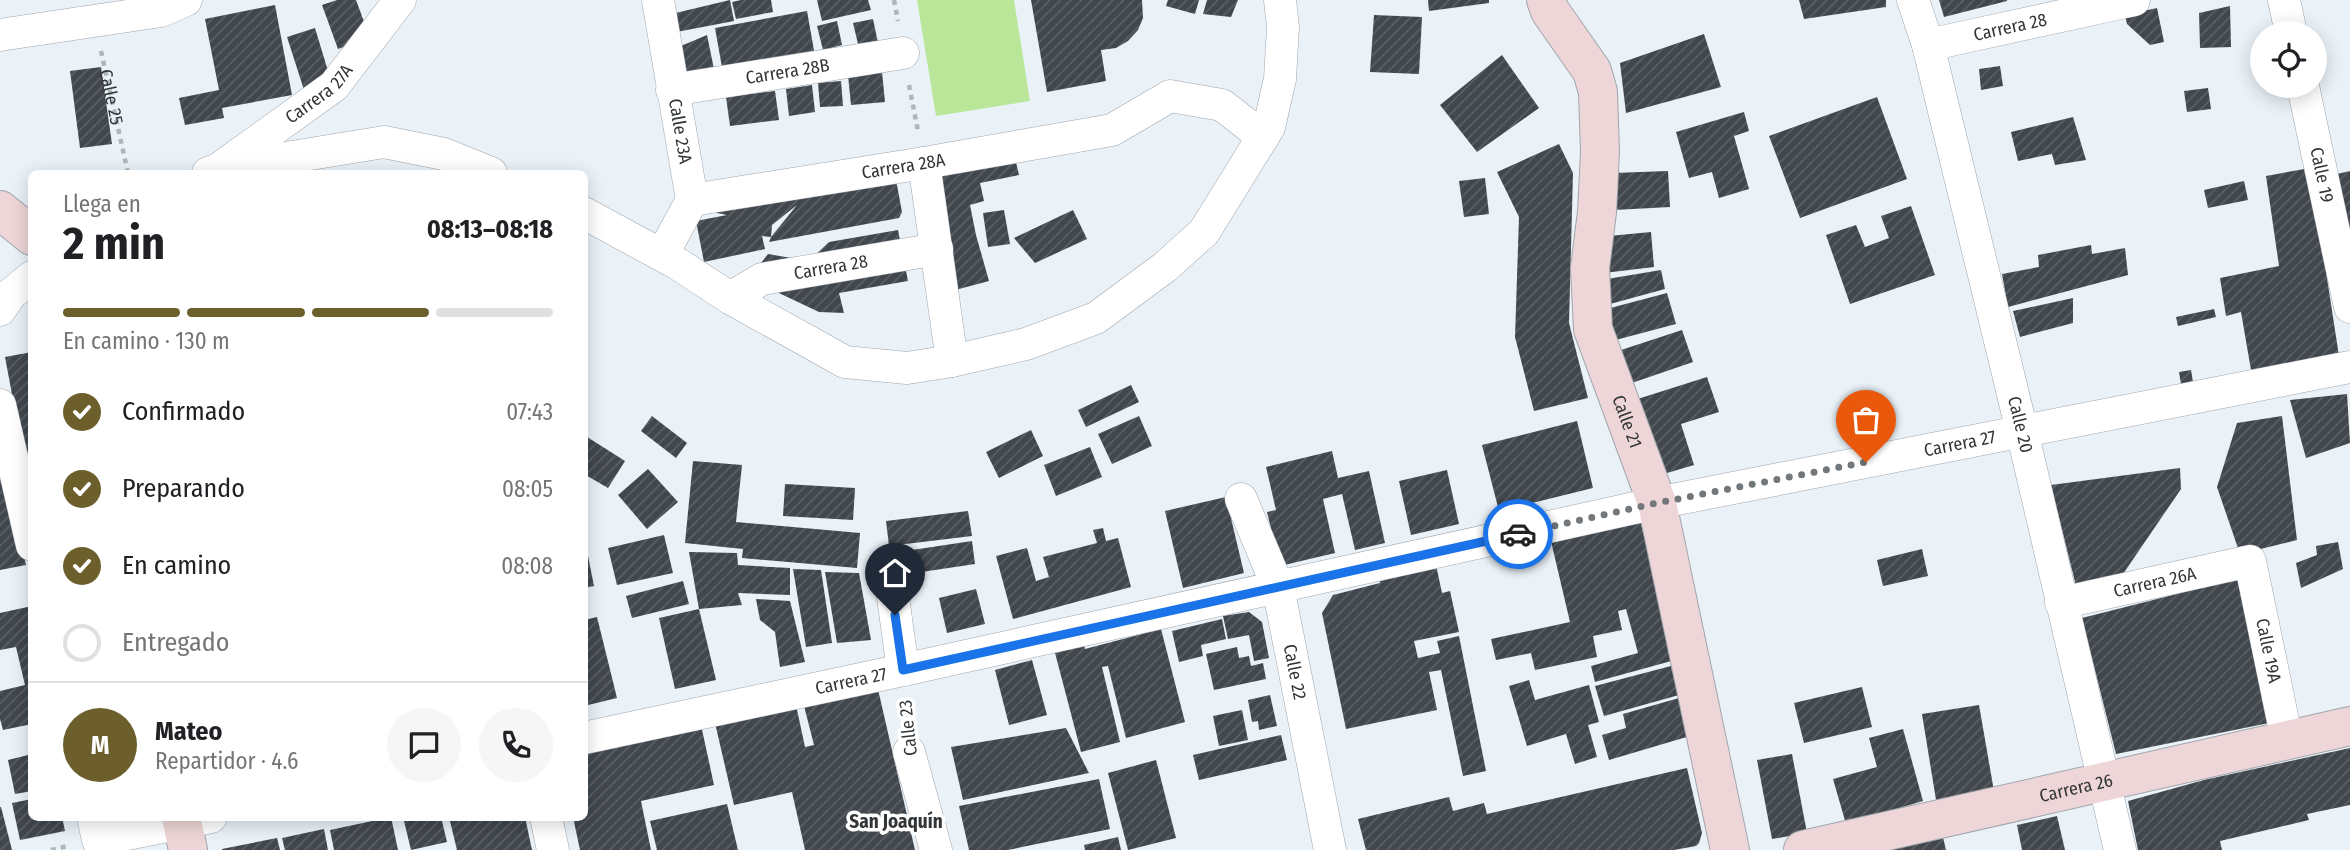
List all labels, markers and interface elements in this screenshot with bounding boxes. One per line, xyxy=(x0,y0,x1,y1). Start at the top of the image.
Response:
street label: Carrera 28 xyxy=(1971,8,2049,46)
map controls xyxy=(2250,21,2327,98)
button: locate xyxy=(2250,21,2327,98)
street label: Carrera 28B xyxy=(744,54,831,89)
street label: Carrera 27A xyxy=(281,60,358,128)
street label: Calle 25 xyxy=(94,67,128,127)
street label: Calle 23A xyxy=(664,97,697,166)
street label: Calle 19 xyxy=(2305,145,2339,205)
street label: Carrera 28A xyxy=(860,148,947,184)
text: Llega en xyxy=(63,190,141,218)
text: 08:13–08:18 xyxy=(427,214,553,245)
text: 2 min xyxy=(63,216,165,271)
street label: Carrera 28 xyxy=(792,250,869,284)
text: En camino · 130 m xyxy=(63,327,230,355)
pin xyxy=(1836,390,1896,462)
street label: Calle 21 xyxy=(1607,392,1647,451)
icon: check xyxy=(63,393,101,431)
street label: Calle 20 xyxy=(2003,394,2038,455)
text: Confirmado xyxy=(122,396,245,427)
text: 07:43 xyxy=(506,398,553,426)
icon: bag xyxy=(1847,401,1885,439)
street label: Carrera 27 xyxy=(1922,426,1998,461)
icon: check xyxy=(63,470,101,508)
text: Preparando xyxy=(122,473,245,504)
text: 08:05 xyxy=(502,475,553,503)
courier xyxy=(1483,499,1553,569)
icon: car xyxy=(1499,515,1537,553)
pin xyxy=(865,543,925,615)
icon: check xyxy=(63,547,101,585)
text: En camino xyxy=(122,550,231,581)
text: 08:08 xyxy=(501,552,553,580)
icon: home xyxy=(876,554,914,592)
street label: Carrera 26A xyxy=(2111,562,2199,602)
street label: Calle 19A xyxy=(2251,616,2286,685)
text: Entregado xyxy=(122,627,229,658)
street label: Calle 22 xyxy=(1279,642,1311,702)
street label: Carrera 27 xyxy=(813,663,889,699)
street label: Calle 23 xyxy=(894,699,922,757)
button: chat xyxy=(387,708,461,782)
button: phone xyxy=(479,708,553,782)
text: Mateo xyxy=(155,716,222,747)
text: M xyxy=(91,730,109,761)
text: Repartidor · 4.6 xyxy=(155,747,299,775)
street label: Carrera 26 xyxy=(2037,769,2115,807)
district label: San Joaquín xyxy=(849,810,943,833)

